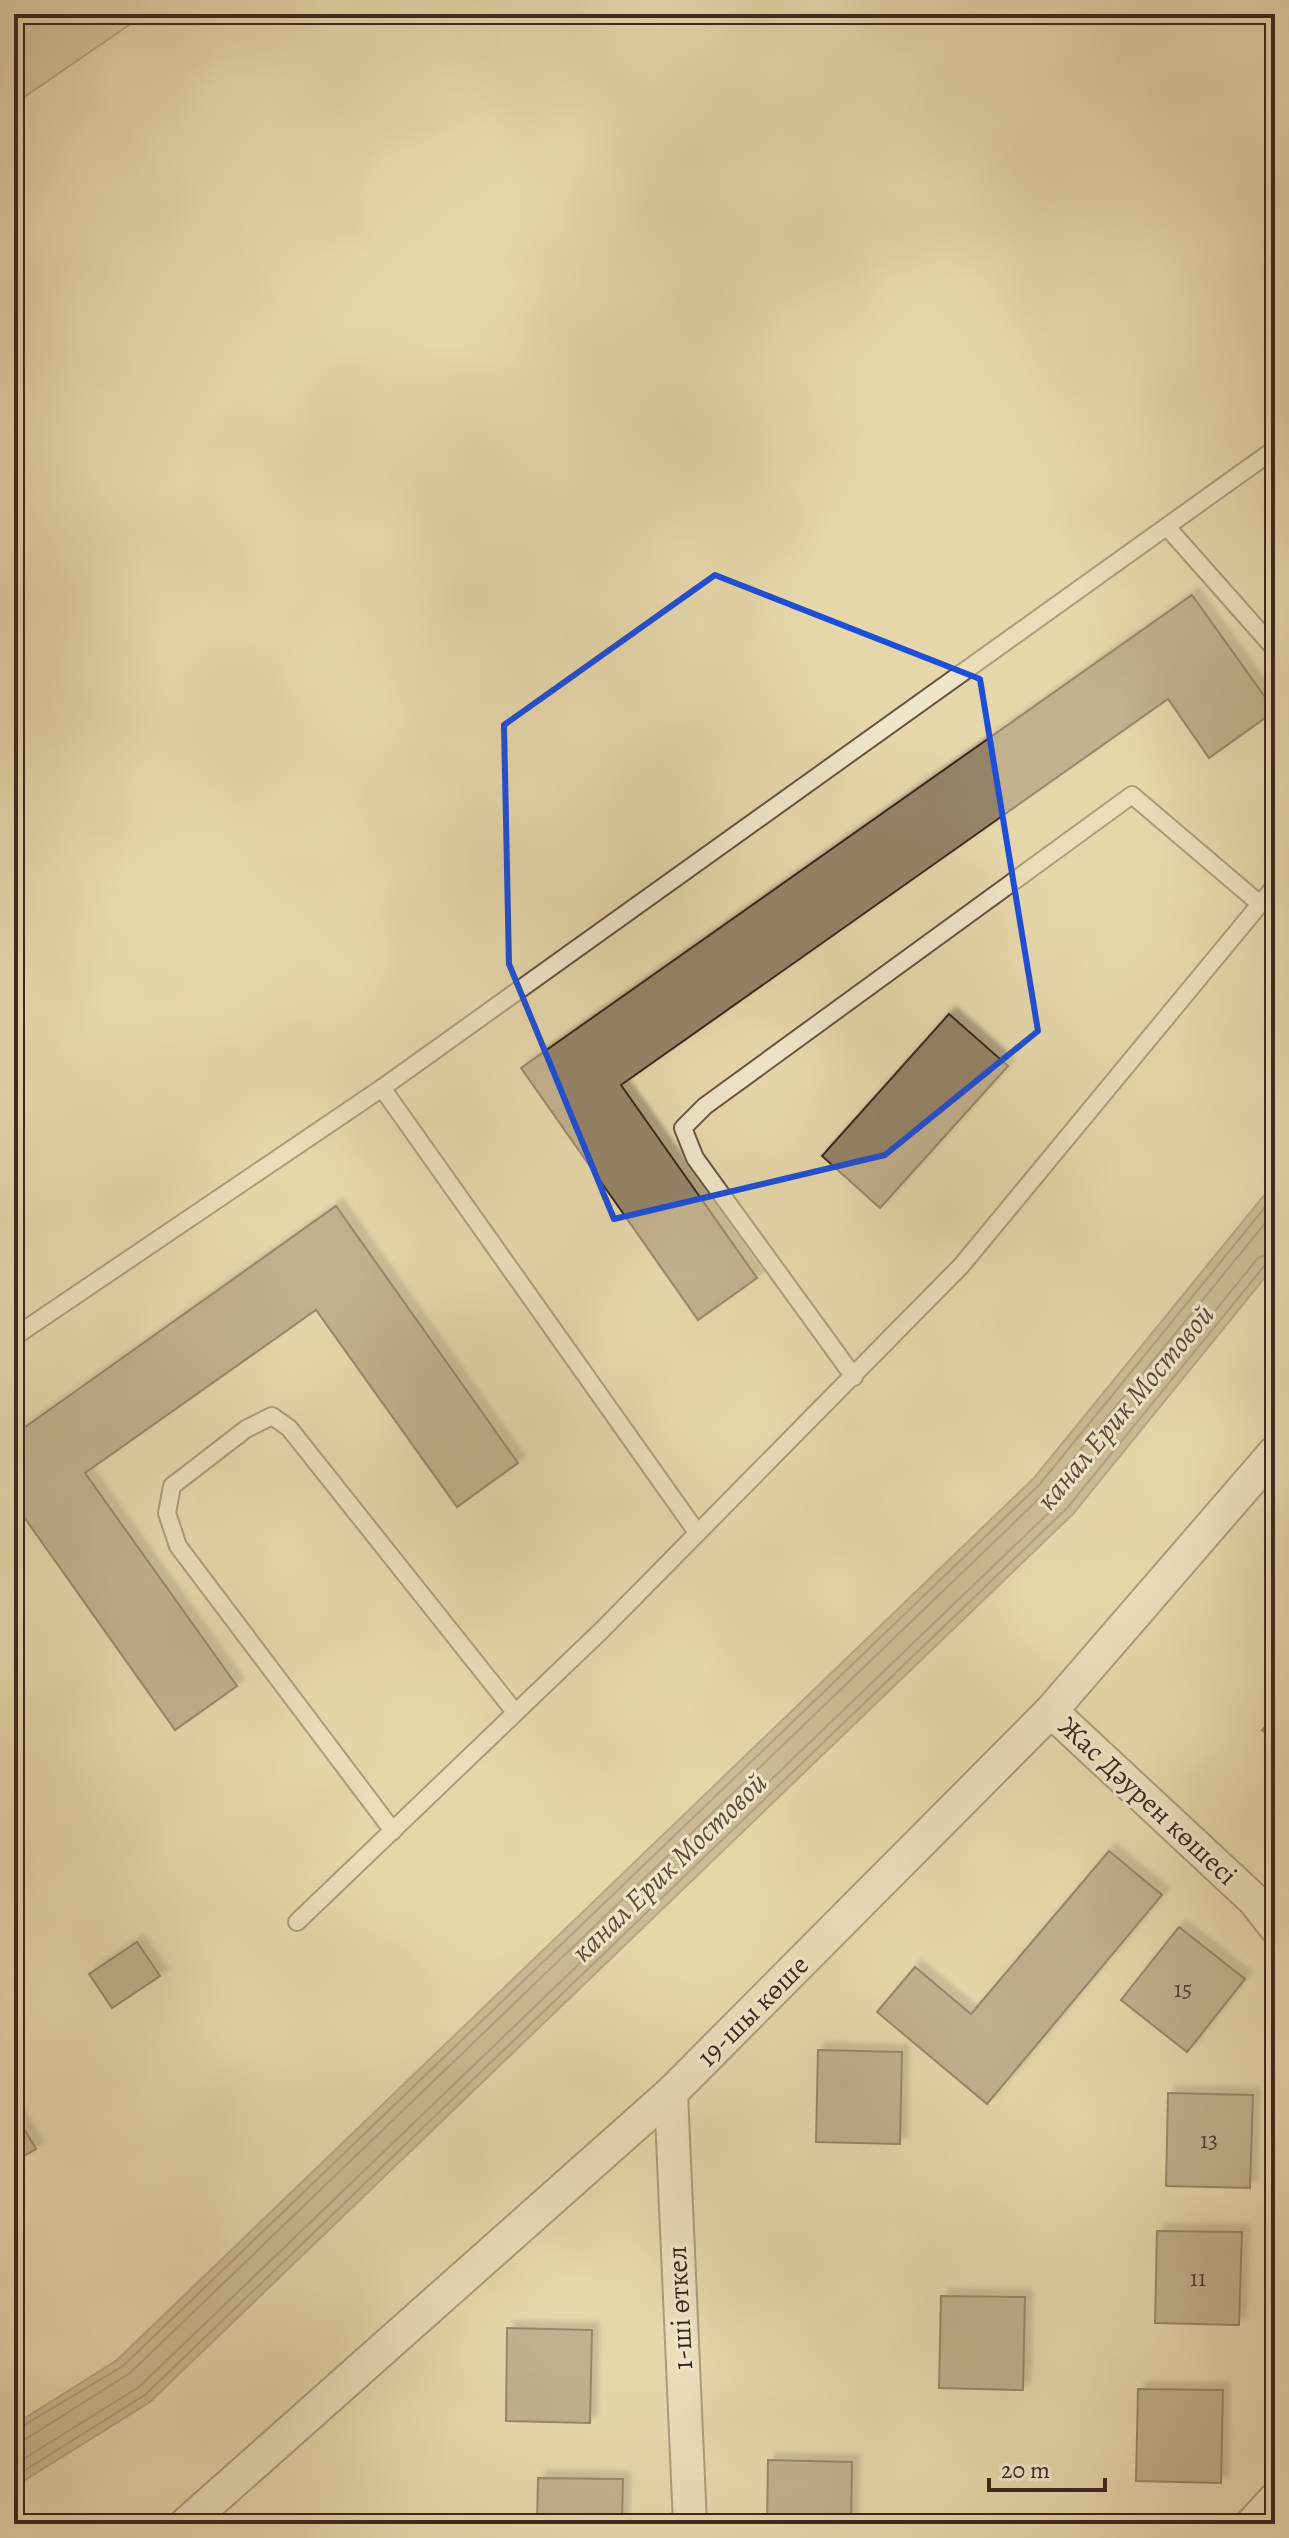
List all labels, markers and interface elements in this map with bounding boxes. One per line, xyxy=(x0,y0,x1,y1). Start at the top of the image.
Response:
water label: канал Ерик Мостовой xyxy=(1027,1295,1223,1519)
street label: Жас Дәурен көшесі xyxy=(1050,1708,1246,1894)
water label: канал Ерик Мостовой xyxy=(562,1763,776,1971)
street label: 19-шы көше xyxy=(689,1947,817,2075)
house number: 15 xyxy=(1174,1973,1192,2005)
house number: 13 xyxy=(1200,2124,1218,2156)
street label: 1-шi өткел xyxy=(658,2245,702,2371)
house number: 11 xyxy=(1190,2262,1206,2294)
scale bar xyxy=(989,2442,1105,2492)
text: 20 m xyxy=(1001,2454,1050,2486)

